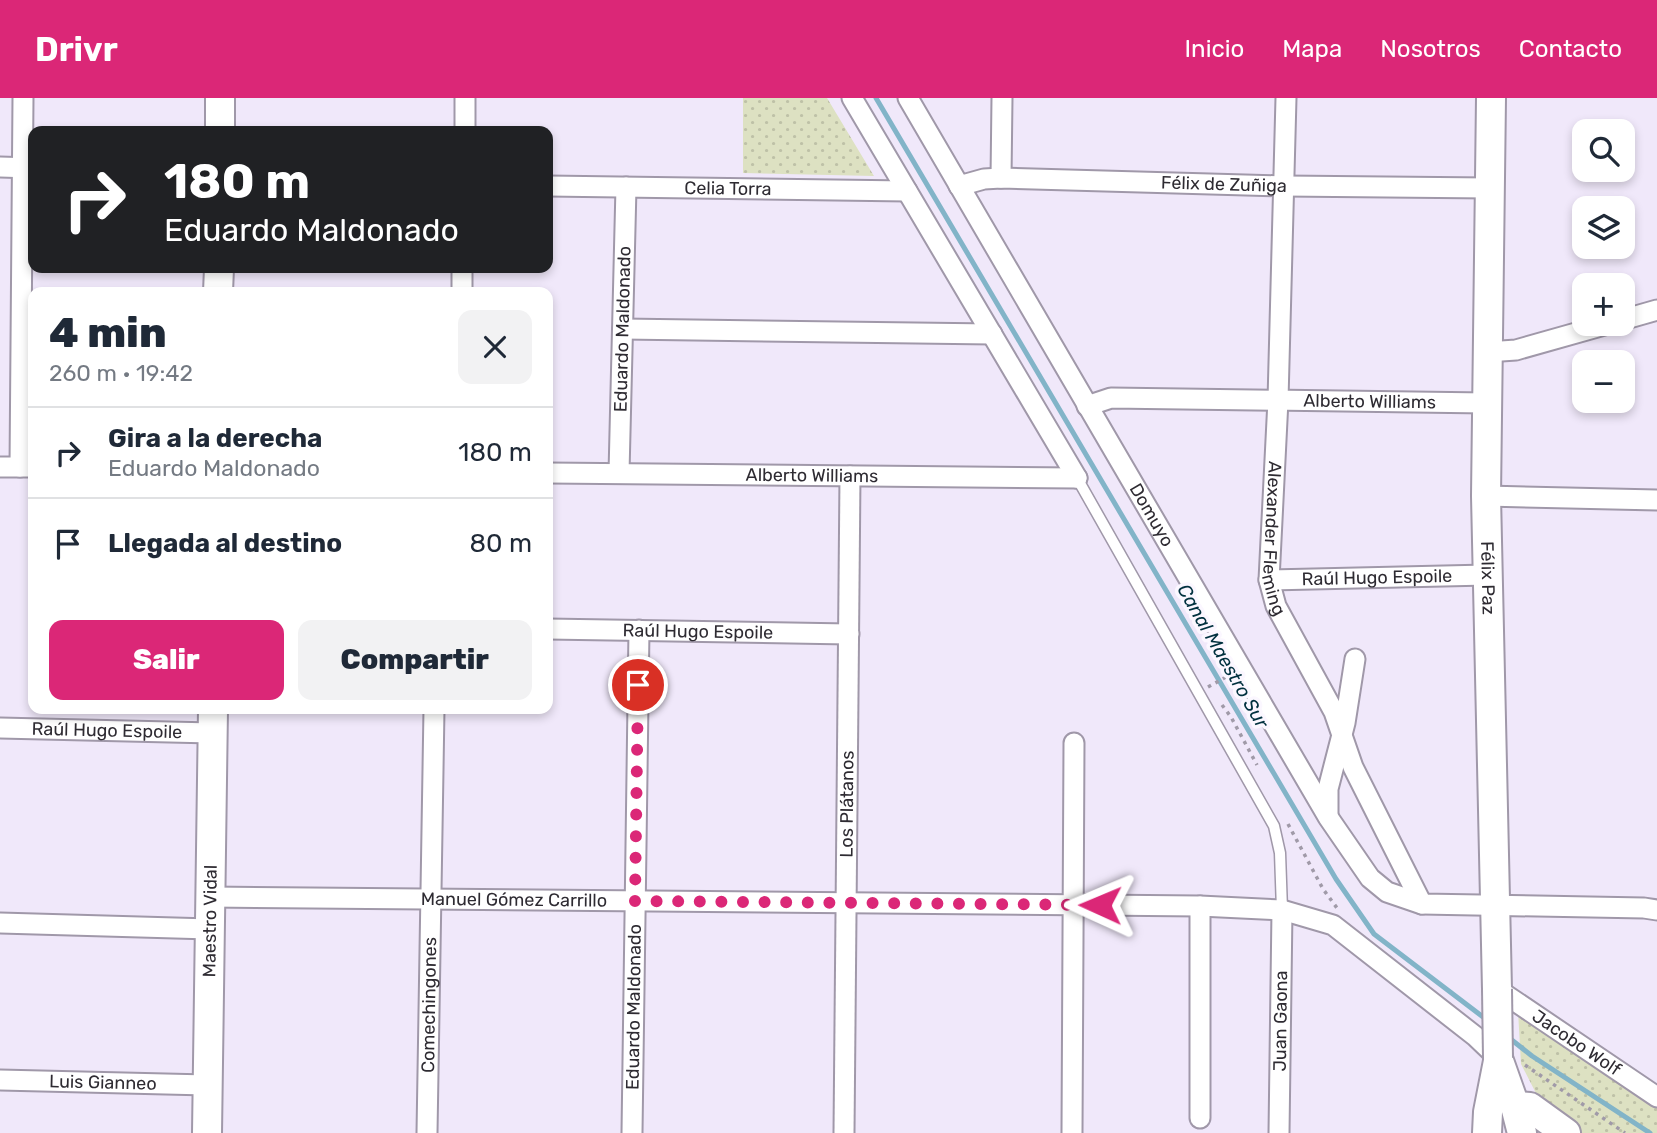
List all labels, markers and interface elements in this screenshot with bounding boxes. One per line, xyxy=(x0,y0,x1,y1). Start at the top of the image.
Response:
text: Drivr xyxy=(35,30,118,69)
text: Inicio xyxy=(1185,35,1244,63)
text: Mapa xyxy=(1282,35,1342,63)
text: Nosotros xyxy=(1380,35,1481,63)
text: Contacto xyxy=(1519,35,1622,63)
map controls xyxy=(1572,119,1635,413)
button: search xyxy=(1572,119,1635,182)
text: 180 m xyxy=(164,152,310,210)
icon: right xyxy=(49,154,140,245)
street label: Félix de Zuñiga xyxy=(1161,172,1287,197)
street label: Celia Torra xyxy=(684,177,772,200)
button: layers xyxy=(1572,196,1635,259)
text: Eduardo Maldonado xyxy=(164,211,459,249)
street label: Eduardo Maldonado xyxy=(609,246,636,412)
button: + xyxy=(1572,273,1635,336)
text: 4 min xyxy=(49,308,167,358)
button: close xyxy=(458,310,532,384)
button: − xyxy=(1572,350,1635,413)
text: 260 m · 19:42 xyxy=(49,359,193,387)
street label: Alberto Williams xyxy=(1303,390,1436,413)
text: Gira a la derecha xyxy=(108,423,322,454)
icon: right xyxy=(49,434,87,472)
text: 180 m xyxy=(458,437,532,468)
text: Eduardo Maldonado xyxy=(108,454,320,482)
street label: Alexander Fleming xyxy=(1257,461,1290,620)
street label: Alberto Williams xyxy=(746,464,878,487)
street label: Domuyo xyxy=(1125,479,1179,551)
icon: arrive xyxy=(49,525,87,563)
text: Llegada al destino xyxy=(108,528,342,559)
text: 80 m xyxy=(469,528,532,559)
street label: Félix Paz xyxy=(1476,541,1500,615)
street label: Raúl Hugo Espoile xyxy=(1301,565,1453,590)
water label: Canal Maestro Sur xyxy=(1172,580,1274,733)
street label: Raúl Hugo Espoile xyxy=(623,619,773,644)
button: Salir xyxy=(49,620,284,700)
button: Compartir xyxy=(298,620,532,700)
pin xyxy=(608,655,668,715)
icon: arrive xyxy=(619,666,657,704)
street label: Raúl Hugo Espoile xyxy=(31,718,183,743)
street label: Los Plátanos xyxy=(836,750,858,858)
street label: Maestro Vidal xyxy=(198,865,222,977)
position arrow xyxy=(1063,868,1137,942)
street label: Manuel Gómez Carrillo xyxy=(421,888,607,912)
street label: Eduardo Maldonado xyxy=(622,924,646,1090)
street label: Comechingones xyxy=(417,937,441,1073)
street label: Juan Gaona xyxy=(1269,970,1292,1072)
street label: Jacobo Wolf xyxy=(1528,1005,1625,1081)
street label: Luis Gianneo xyxy=(49,1070,157,1095)

